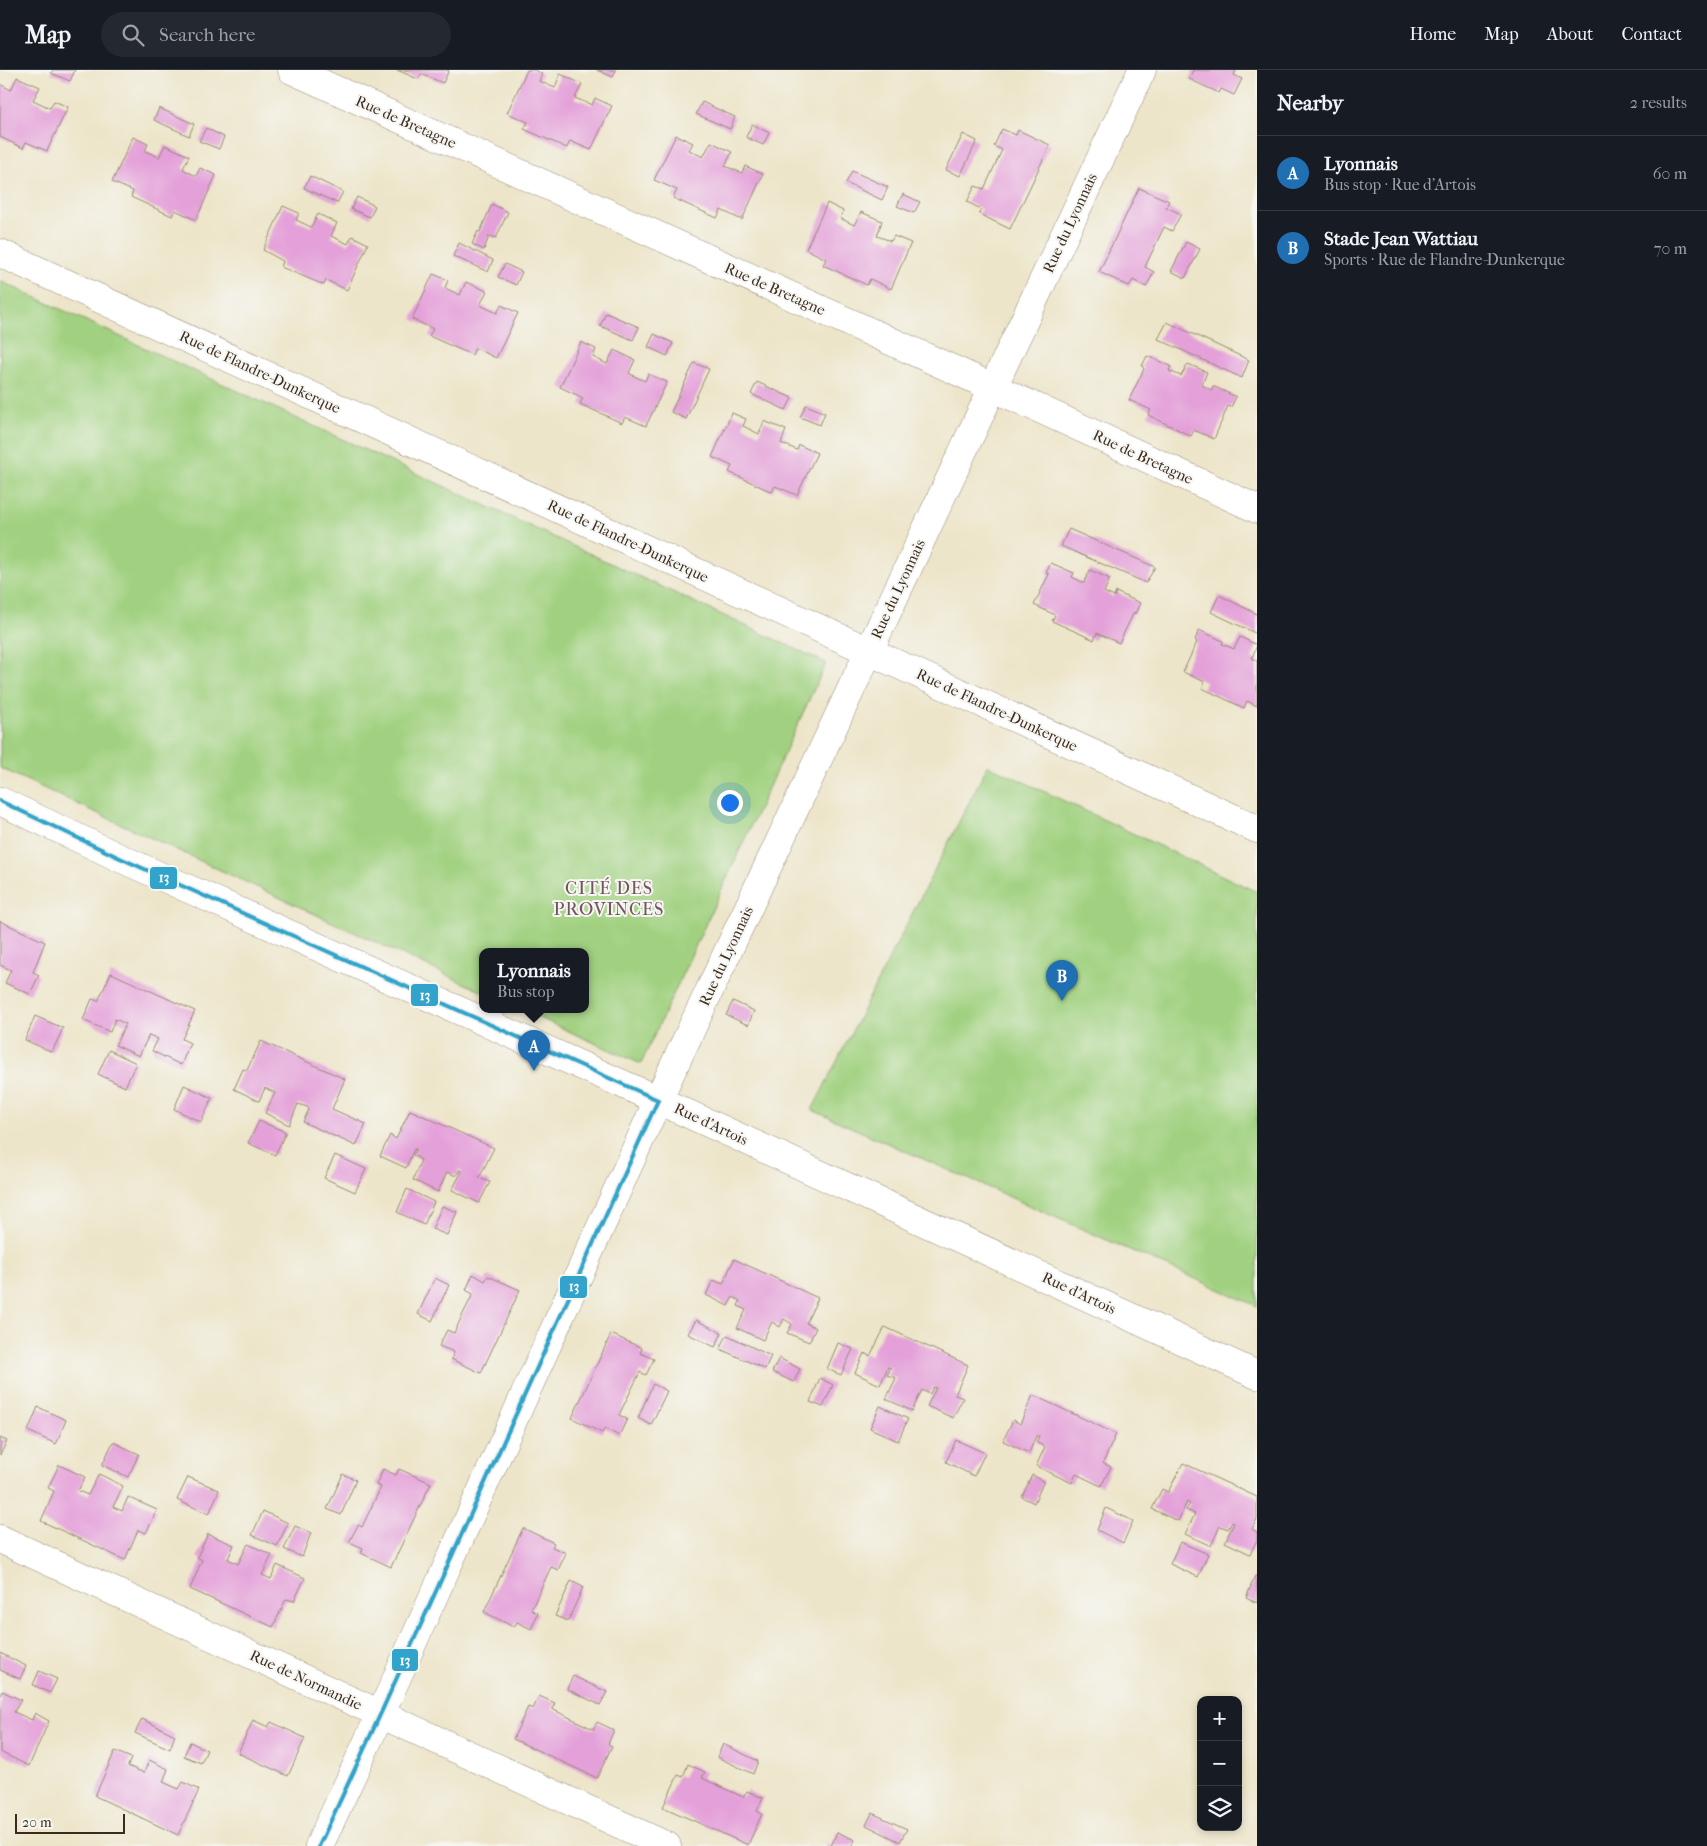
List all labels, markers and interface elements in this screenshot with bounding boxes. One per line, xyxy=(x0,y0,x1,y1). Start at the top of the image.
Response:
search box xyxy=(101,12,451,57)
text: Map xyxy=(25,21,71,49)
icon: search xyxy=(119,21,147,49)
text: Search here xyxy=(159,24,255,46)
text: Home xyxy=(1409,24,1456,45)
text: Map xyxy=(1484,24,1519,45)
text: About xyxy=(1547,24,1593,45)
text: Contact xyxy=(1621,24,1682,45)
text: Nearby xyxy=(1277,91,1343,115)
street label: Rue de Bretagne xyxy=(353,92,460,153)
text: 2 results xyxy=(1630,93,1687,112)
text: Lyonnais xyxy=(1324,153,1398,175)
text: A xyxy=(1288,164,1298,183)
text: 60 m xyxy=(1653,164,1687,183)
street label: Rue du Lyonnais xyxy=(1039,170,1101,276)
text: Bus stop · Rue d'Artois xyxy=(1324,175,1476,194)
text: Stade Jean Wattiau xyxy=(1324,228,1478,250)
text: B xyxy=(1288,239,1298,258)
text: 70 m xyxy=(1654,239,1687,258)
text: Sports · Rue de Flandre-Dunkerque xyxy=(1324,250,1565,269)
street label: Rue de Bretagne xyxy=(722,259,829,320)
street label: Rue de Flandre-Dunkerque xyxy=(177,327,344,418)
street label: Rue de Bretagne xyxy=(1090,426,1196,488)
street label: Rue de Flandre-Dunkerque xyxy=(545,496,712,587)
street label: Rue du Lyonnais xyxy=(867,536,929,642)
street label: Rue de Flandre-Dunkerque xyxy=(914,665,1081,756)
your location xyxy=(717,790,743,816)
line badge: 13 xyxy=(149,866,178,890)
text: 13 xyxy=(159,869,170,886)
district label: CITÉ DES PROVINCES xyxy=(554,877,664,920)
street label: Rue du Lyonnais xyxy=(695,903,757,1009)
popup xyxy=(479,948,589,1013)
text: Lyonnais xyxy=(497,960,571,982)
pin: B xyxy=(1046,960,1078,1001)
text: Bus stop xyxy=(497,982,554,1001)
line badge: 13 xyxy=(410,983,439,1007)
text: 13 xyxy=(420,987,431,1004)
pin: A xyxy=(518,1030,550,1071)
street label: Rue d'Artois xyxy=(671,1099,751,1149)
street label: Rue d'Artois xyxy=(1039,1268,1119,1318)
line badge: 13 xyxy=(559,1275,588,1299)
text: 13 xyxy=(569,1278,580,1295)
street label: Rue de Normandie xyxy=(247,1646,365,1714)
line badge: 13 xyxy=(391,1648,419,1672)
text: 13 xyxy=(400,1652,411,1669)
map controls xyxy=(1197,1696,1242,1831)
button: + xyxy=(1197,1696,1242,1741)
button: − xyxy=(1197,1741,1242,1786)
button: layers xyxy=(1197,1786,1242,1831)
scale bar xyxy=(15,1811,125,1834)
text: 20 m xyxy=(22,1814,52,1831)

